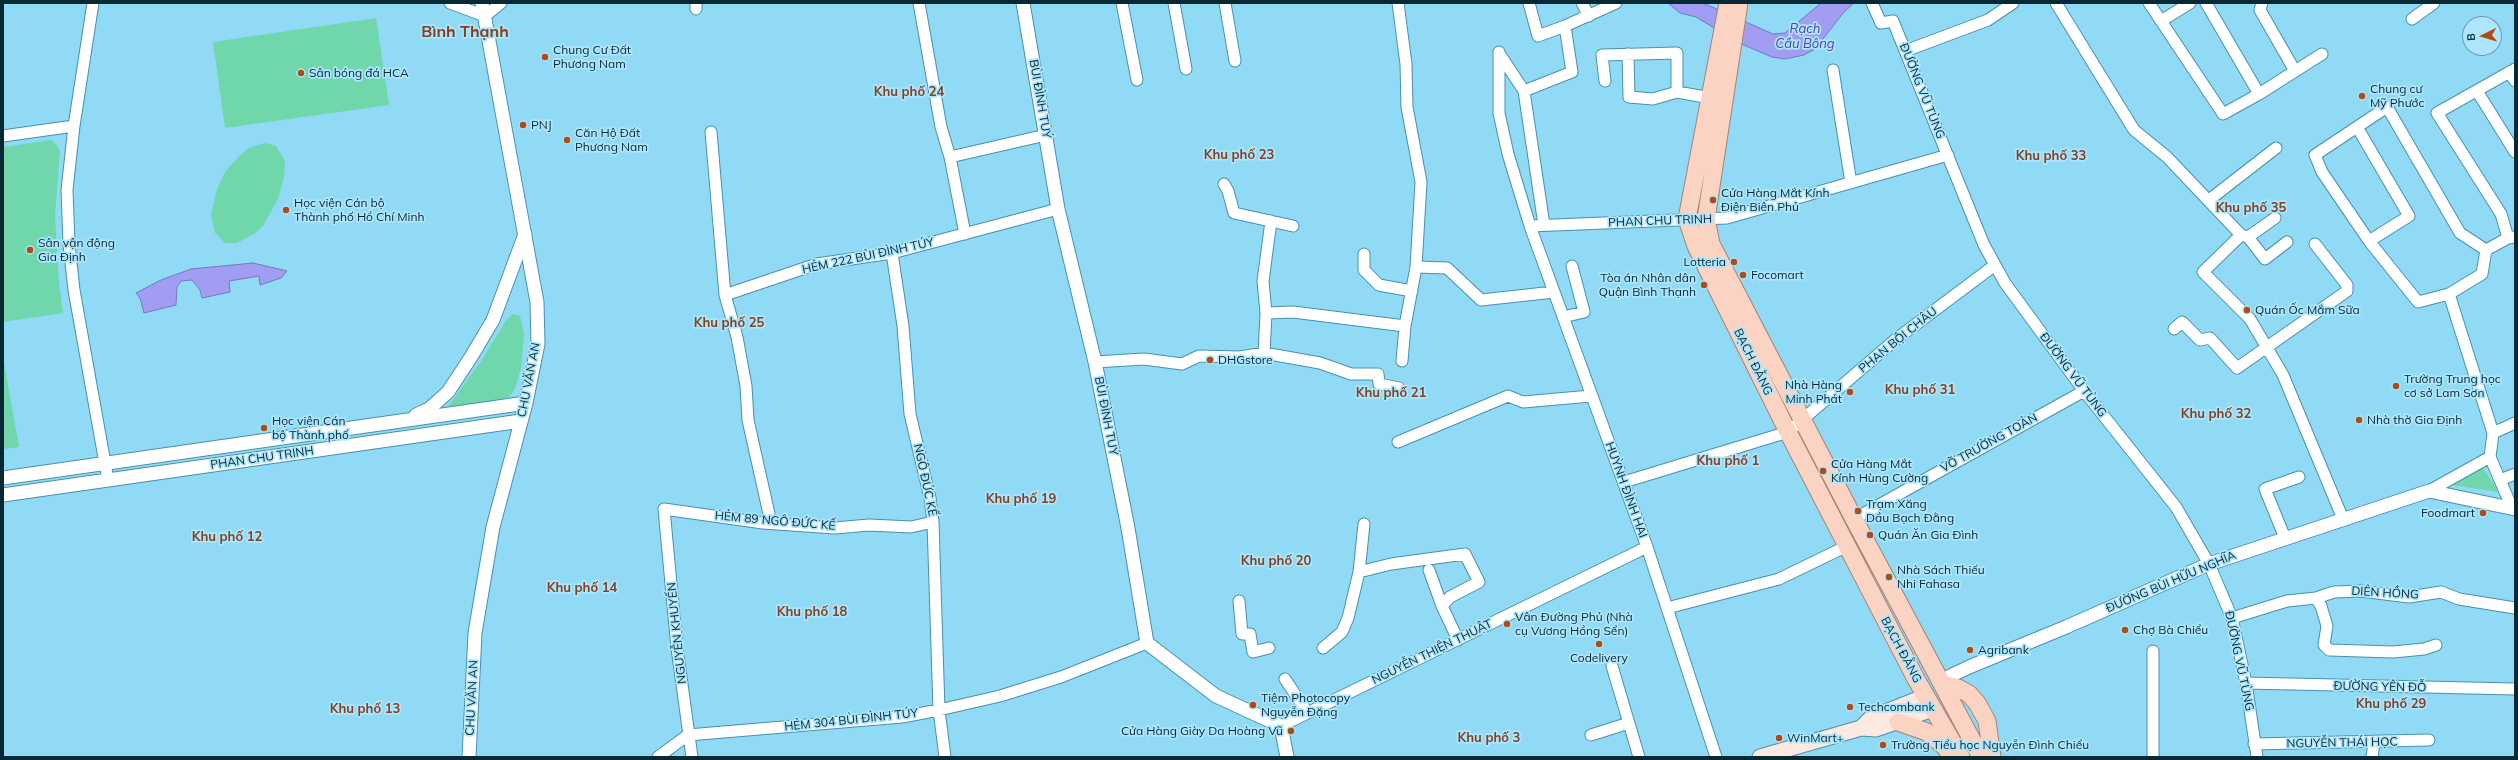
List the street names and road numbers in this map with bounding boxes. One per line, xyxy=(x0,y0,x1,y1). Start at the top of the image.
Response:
street label: ĐƯỜNG VŨ TÙNG xyxy=(1896,41,1948,141)
street label: BÙI ĐÌNH TUÝ xyxy=(1026,58,1054,140)
street label: PHAN CHU TRINH xyxy=(1608,212,1712,230)
street label: HẺM 222 BÙI ĐÌNH TÚY xyxy=(801,235,935,277)
street label: PHAN BỘI CHÂU xyxy=(1856,304,1940,376)
street label: BẠCH ĐẰNG xyxy=(1731,326,1775,398)
street label: ĐƯỜNG VŨ TÙNG xyxy=(2037,330,2109,420)
street label: CHU VĂN AN xyxy=(515,341,543,419)
street label: BÙI ĐÌNH TUÝ xyxy=(1091,375,1121,457)
street label: VÕ TRƯỜNG TOẢN xyxy=(1938,410,2040,476)
street label: HUỲNH ĐÌNH HAI xyxy=(1602,440,1650,540)
street label: NGÔ ĐỨC KẾ xyxy=(910,442,940,518)
street label: PHAN CHU TRINH xyxy=(209,444,315,472)
street label: HẺM 89 NGÔ ĐỨC KẾ xyxy=(714,509,836,533)
street label: ĐƯỜNG BÙI HỮU NGHĨA xyxy=(2104,548,2238,616)
street label: NGUYỄN KHUYẾN xyxy=(665,581,689,685)
street label: DIÊN HỒNG xyxy=(2351,584,2419,602)
street label: ĐƯỜNG VŨ TÙNG xyxy=(2221,610,2257,712)
street label: BẠCH ĐẰNG xyxy=(1878,615,1924,685)
street label: NGUYỄN THIỆN THUẬT xyxy=(1369,617,1495,687)
street label: CHU VĂN AN xyxy=(463,660,481,736)
street label: ĐƯỜNG YÊN ĐỖ xyxy=(2334,679,2426,695)
street label: HẺM 304 BÙI ĐÌNH TÚY xyxy=(784,706,918,734)
street label: NGUYỄN THÁI HỌC xyxy=(2286,735,2398,751)

